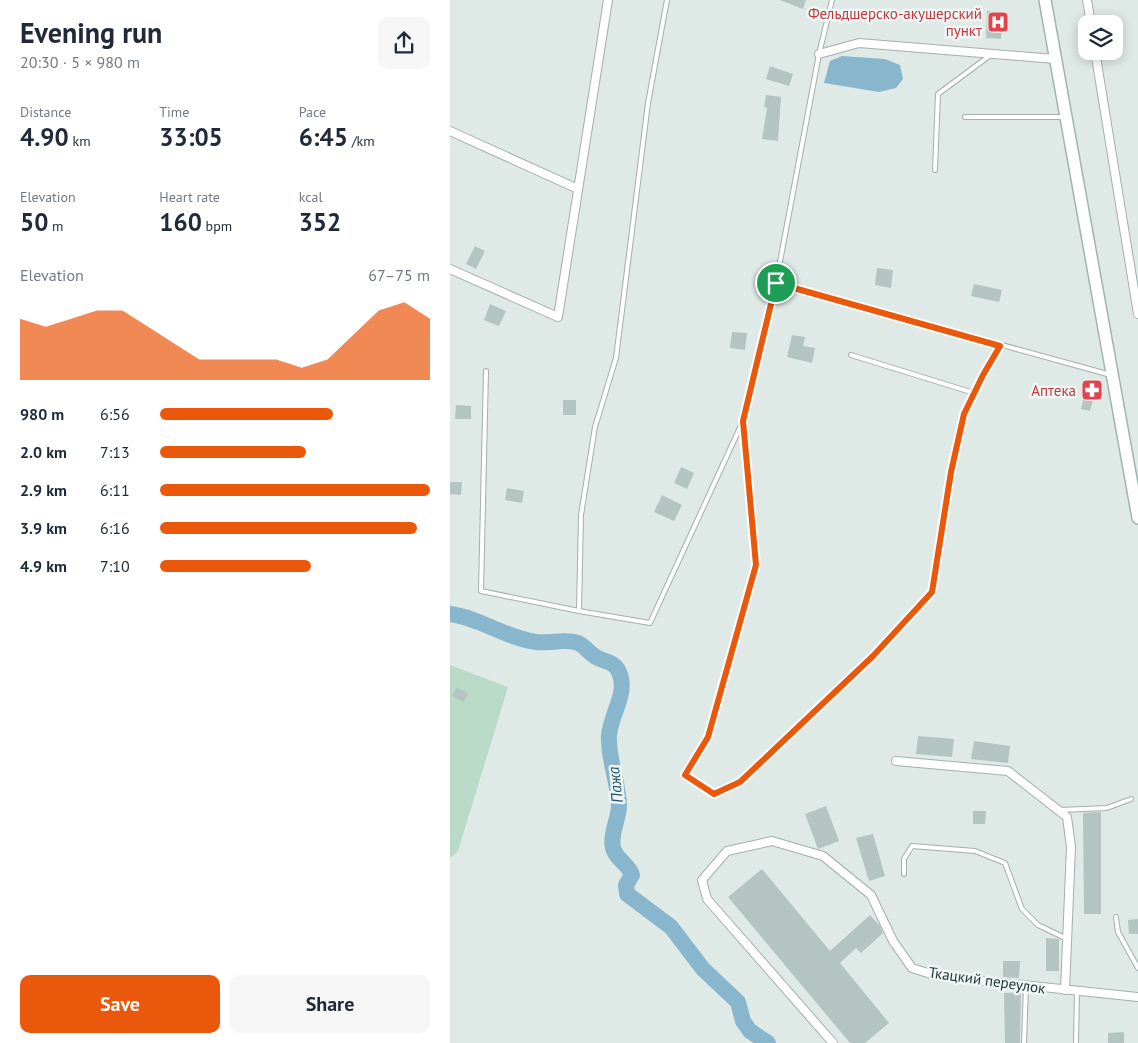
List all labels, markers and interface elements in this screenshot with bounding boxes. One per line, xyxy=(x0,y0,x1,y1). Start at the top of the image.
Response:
place label: Фельдшерско-акушерский пункт xyxy=(808,4,982,40)
hospital icon: Фельдшерско-акушерский пункт xyxy=(986,10,1010,34)
text: Evening run xyxy=(20,14,162,51)
map controls xyxy=(1078,15,1123,60)
button: layers xyxy=(1078,15,1123,60)
button: share xyxy=(378,17,430,69)
text: 20:30 · 5 × 980 m xyxy=(20,52,140,72)
text: Distance xyxy=(20,103,71,121)
text: Time xyxy=(159,103,189,121)
text: Pace xyxy=(299,103,326,121)
text: 4.90 xyxy=(20,121,69,153)
text: 33:05 xyxy=(159,121,223,153)
text: 6:45 xyxy=(299,121,348,153)
text: km xyxy=(69,132,91,150)
text: /km xyxy=(348,132,375,150)
text: Elevation xyxy=(20,188,76,206)
text: Heart rate xyxy=(159,188,220,206)
text: kcal xyxy=(299,188,323,206)
text: 50 xyxy=(20,206,48,238)
text: 160 xyxy=(159,206,202,238)
text: 352 xyxy=(299,206,341,238)
text: m xyxy=(48,217,63,235)
text: bpm xyxy=(202,217,232,235)
pin xyxy=(755,262,797,304)
text: Elevation xyxy=(20,265,84,285)
text: 67–75 m xyxy=(368,265,430,285)
icon: arrive xyxy=(762,269,790,297)
pharmacy icon: Аптека xyxy=(1080,378,1104,402)
place label: Аптека xyxy=(1031,381,1076,400)
text: 980 m xyxy=(20,404,64,424)
text: 6:56 xyxy=(100,404,130,424)
text: 2.0 km xyxy=(20,442,67,462)
text: 7:13 xyxy=(100,442,130,462)
text: 2.9 km xyxy=(20,480,67,500)
text: 6:11 xyxy=(100,480,130,500)
text: 3.9 km xyxy=(20,518,67,538)
text: 6:16 xyxy=(100,518,130,538)
text: 4.9 km xyxy=(20,556,67,576)
text: 7:10 xyxy=(100,556,130,576)
water label: Пажа xyxy=(603,766,627,804)
street label: Ткацкий переулок xyxy=(927,962,1047,998)
button: Save xyxy=(20,975,220,1033)
button: Share xyxy=(230,975,430,1033)

